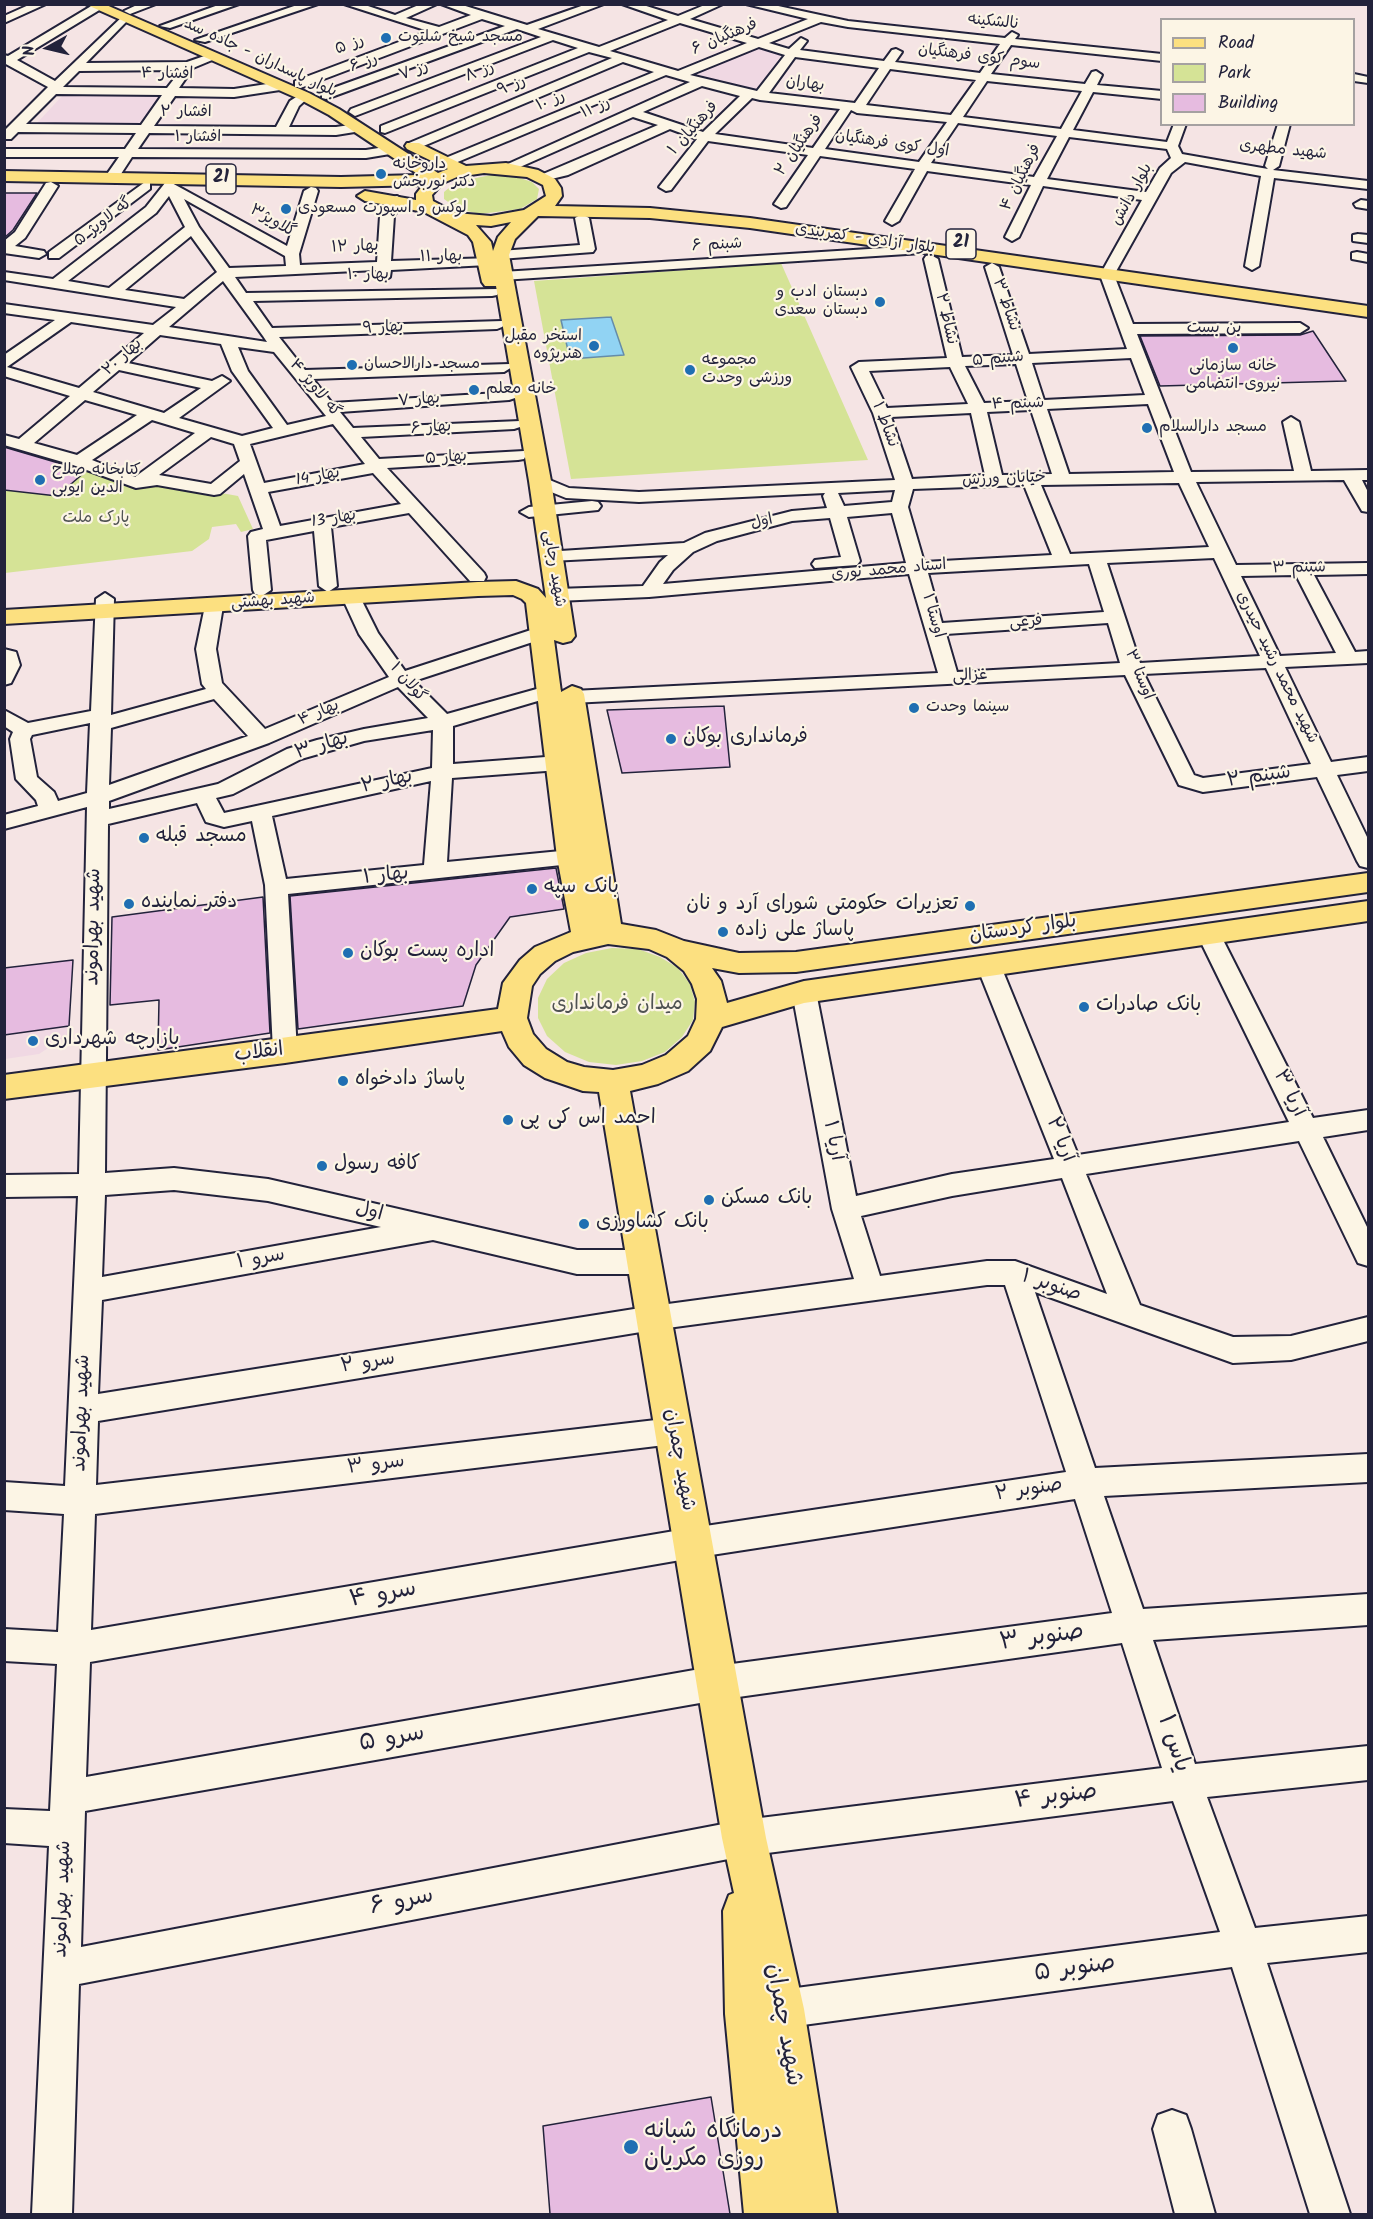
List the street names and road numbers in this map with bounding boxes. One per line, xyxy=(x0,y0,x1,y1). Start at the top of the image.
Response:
street label: نالشکینه xyxy=(967,11,1019,35)
street label: بلوار پاسداران - جاده سد xyxy=(181,15,339,103)
street label: فرهنگیان ۶ xyxy=(689,16,761,60)
street label: رز ۵ xyxy=(333,32,367,60)
street label: سوم کوی فرهنگیان xyxy=(917,41,1041,75)
street label: رز ۶ xyxy=(347,50,381,78)
street label: رز ۷ xyxy=(397,58,431,86)
street label: رز ۸ xyxy=(463,59,497,87)
street label: افشار ۴ xyxy=(141,65,193,85)
street label: رز ۹ xyxy=(495,73,529,101)
street label: بهاران xyxy=(785,73,825,97)
street label: رز ۱۰ xyxy=(534,87,568,117)
street label: رز ۱۱ xyxy=(578,94,614,124)
street label: فرهنگیان ۱ xyxy=(665,98,723,160)
street label: افشار ۲ xyxy=(160,103,212,123)
street label: فرهنگیان ۲ xyxy=(772,111,828,181)
street label: افشار ۱ xyxy=(175,128,221,148)
street label: اول کوی فرهنگیان xyxy=(834,128,950,162)
street label: شهید مطهری xyxy=(1238,137,1328,165)
street label: فرهنگیان ۴ xyxy=(998,141,1046,215)
street label: بلوار دانش xyxy=(1108,161,1158,229)
road number: 21 xyxy=(206,164,236,194)
street label: گه لاویژ ۵ xyxy=(71,194,137,252)
street label: گلاویژ۳ xyxy=(246,201,298,243)
street label: بلوار آزادی - کمربندی xyxy=(794,221,936,259)
road number: 21 xyxy=(946,229,976,259)
street label: شبنم ۶ xyxy=(691,235,743,257)
street label: بهار ۱۲ xyxy=(331,238,379,258)
street label: بهار ۱۱ xyxy=(420,248,462,268)
street label: بهار ۱۰ xyxy=(347,266,389,286)
street label: نشاط ۳ xyxy=(987,276,1023,334)
street label: نشاط ۲ xyxy=(930,291,960,347)
street label: بهار ۹ xyxy=(362,319,404,339)
street label: بن بست xyxy=(1187,319,1241,339)
street label: بهار ۲۰ xyxy=(99,335,147,381)
street label: شبنم ۵ xyxy=(971,348,1025,372)
street label: گه لاویژ ۴ xyxy=(284,356,344,422)
street label: بهار ۷ xyxy=(397,390,441,412)
street label: شبنم ۴ xyxy=(991,394,1045,416)
street label: نشاط ۱ xyxy=(867,400,901,450)
street label: بهار ۶ xyxy=(410,418,452,440)
street label: بهار ۵ xyxy=(424,448,468,470)
street label: بهار 14 xyxy=(294,464,342,492)
street label: خیابان ورزش xyxy=(962,469,1046,491)
street label: بهار 13 xyxy=(310,507,358,533)
street label: اول xyxy=(749,511,775,535)
street label: شهید رجایی xyxy=(537,529,569,609)
street label: استاد محمد نوری xyxy=(831,556,947,586)
street label: شبنم ۳ xyxy=(1272,559,1326,579)
street label: شهید بهشتی xyxy=(230,589,316,615)
street label: شهید محمد رشید حیدری xyxy=(1231,589,1321,747)
street label: اوستا ۱ xyxy=(917,592,947,640)
street label: فرعی xyxy=(1009,612,1043,634)
street label: اوستا ۳ xyxy=(1119,647,1157,703)
street label: گولان ۱ xyxy=(385,659,429,707)
street label: غزالی xyxy=(952,667,988,687)
street label: بهار ۴ xyxy=(296,697,342,731)
street label: بهار ۳ xyxy=(292,728,352,766)
street label: شبنم ۲ xyxy=(1225,762,1293,794)
street label: بهار ۲ xyxy=(359,766,415,800)
street label: بهار ۱ xyxy=(362,863,410,891)
street label: شهید بهراموند xyxy=(82,868,108,986)
street label: بلوار کردستان xyxy=(968,911,1078,949)
street label: انقلاب xyxy=(233,1039,285,1069)
street label: آریا ۳ xyxy=(1266,1067,1310,1121)
street label: آریا ۲ xyxy=(1039,1114,1079,1166)
street label: آریا ۱ xyxy=(816,1119,848,1163)
street label: اول xyxy=(353,1198,385,1228)
street label: سرو ۱ xyxy=(235,1244,287,1276)
street label: صنوبر ۱ xyxy=(1018,1266,1084,1308)
street label: سرو ۲ xyxy=(339,1348,397,1380)
street label: شهید بهراموند xyxy=(69,1354,97,1472)
street label: شهید چمران xyxy=(657,1407,699,1513)
street label: سرو ۳ xyxy=(346,1451,406,1481)
street label: صنوبر ۲ xyxy=(994,1474,1064,1508)
street label: سرو ۴ xyxy=(347,1576,419,1616)
street label: صنوبر ۳ xyxy=(998,1619,1086,1659)
street label: یاس ۱ xyxy=(1149,1712,1195,1776)
street label: سرو ۵ xyxy=(357,1720,427,1760)
street label: صنوبر ۴ xyxy=(1013,1779,1099,1817)
street label: شهید بهراموند xyxy=(50,1840,78,1958)
street label: سرو ۶ xyxy=(368,1883,436,1923)
street label: صنوبر ۵ xyxy=(1032,1950,1118,1990)
street label: شهید چمران xyxy=(757,1961,807,2089)

